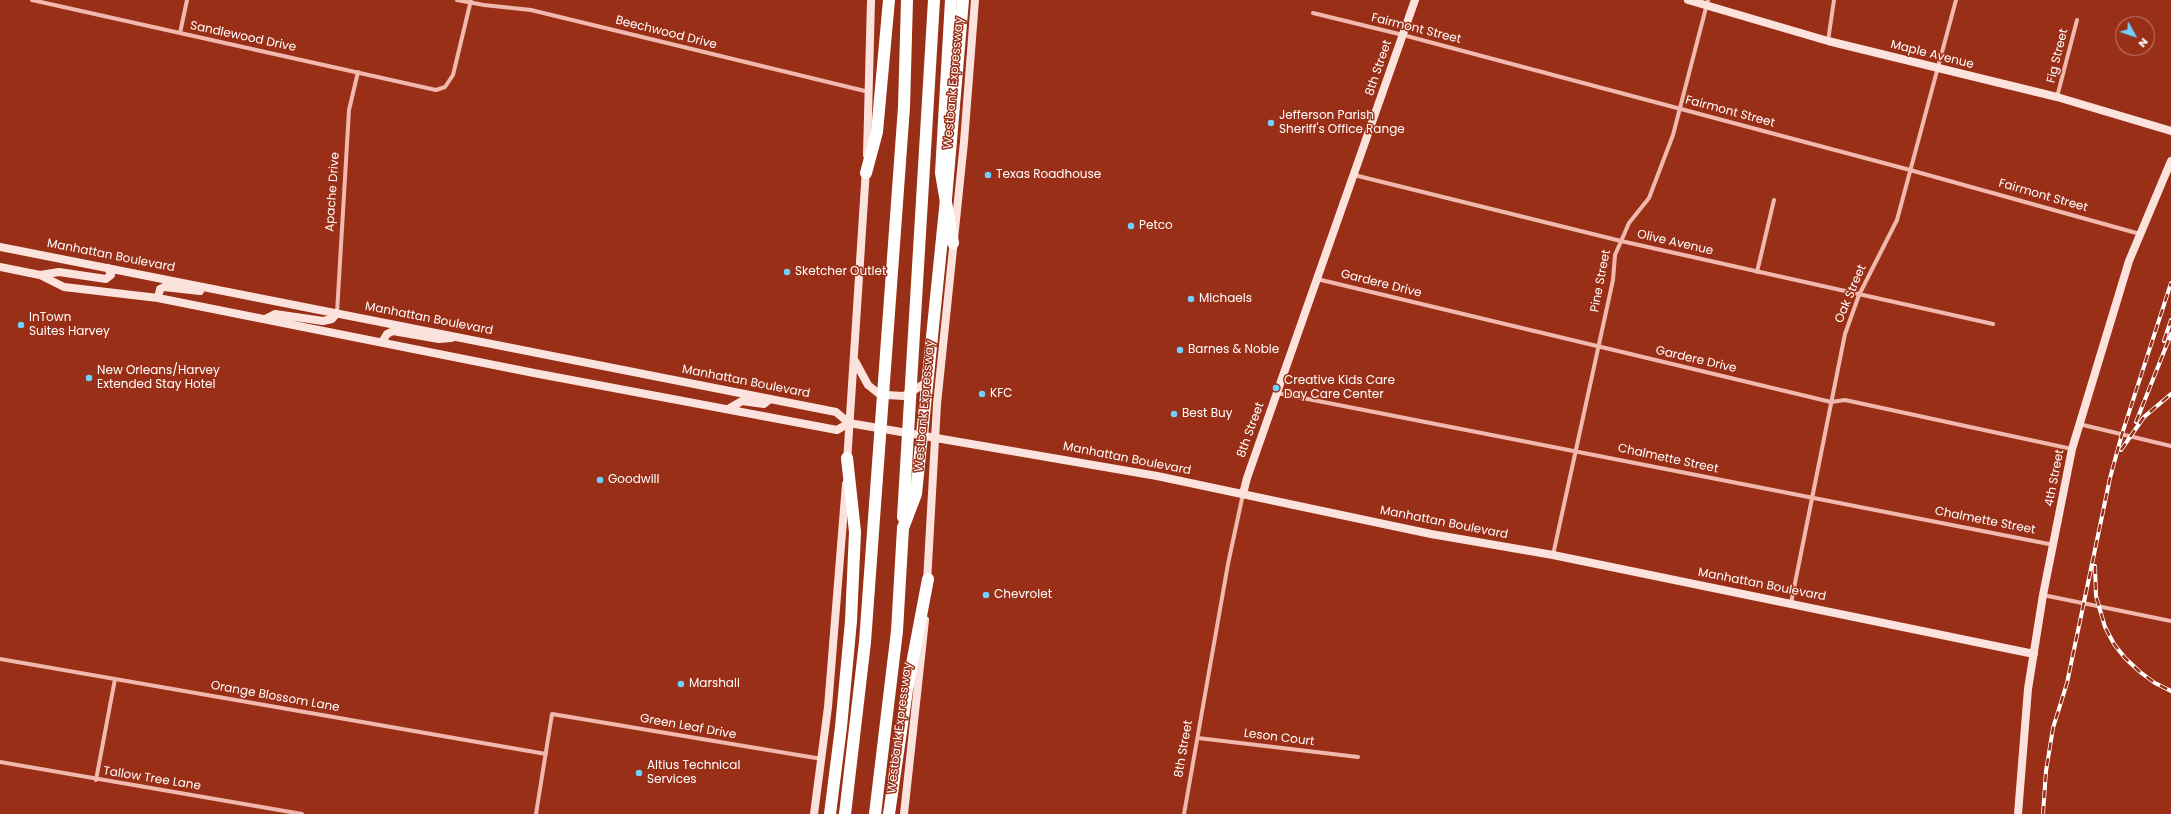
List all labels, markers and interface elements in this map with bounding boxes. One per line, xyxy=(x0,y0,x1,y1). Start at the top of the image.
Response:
street label: Fairmont Street xyxy=(1370,11,1462,47)
street label: Beechwood Drive xyxy=(614,13,718,53)
north arrow xyxy=(2115,16,2155,56)
street label: Westbank Expressway xyxy=(941,17,967,149)
street label: Sandlewood Drive xyxy=(189,19,297,55)
street label: Fig Street xyxy=(2044,27,2072,85)
text: N xyxy=(2135,35,2152,51)
street label: 8th Street xyxy=(1363,38,1395,98)
street label: Maple Avenue xyxy=(1889,38,1975,72)
street label: Fairmont Street xyxy=(1684,93,1776,131)
place label: Jefferson Parish Sheriff's Office Range xyxy=(1279,109,1405,137)
marker: Jefferson Parish Sheriff's Office Range xyxy=(1266,118,1276,128)
street label: Apache Drive xyxy=(323,152,343,232)
place label: Texas Roadhouse xyxy=(996,168,1101,182)
marker: Texas Roadhouse xyxy=(983,170,993,180)
street label: Fairmont Street xyxy=(1997,176,2089,216)
place label: Petco xyxy=(1139,219,1173,233)
marker: Petco xyxy=(1126,221,1136,231)
street label: Olive Avenue xyxy=(1635,227,1715,259)
street label: Manhattan Boulevard xyxy=(46,237,176,275)
street label: Pine Street xyxy=(1588,249,1614,313)
street label: Oak Street xyxy=(1832,263,1870,325)
place label: Sketcher Outlet xyxy=(795,265,886,279)
marker: Sketcher Outlet xyxy=(782,267,792,277)
street label: Gardere Drive xyxy=(1339,267,1423,301)
place label: Michaels xyxy=(1199,292,1252,306)
marker: Michaels xyxy=(1186,294,1196,304)
street label: Manhattan Boulevard xyxy=(364,300,494,338)
place label: InTown Suites Harvey xyxy=(29,311,110,339)
marker: InTown Suites Harvey xyxy=(16,320,26,330)
street label: Westbank Expressway xyxy=(912,340,938,472)
place label: Barnes & Noble xyxy=(1188,343,1279,357)
street label: Gardere Drive xyxy=(1654,344,1738,376)
marker: Barnes & Noble xyxy=(1175,345,1185,355)
street label: Manhattan Boulevard xyxy=(681,363,811,401)
place label: New Orleans/Harvey Extended Stay Hotel xyxy=(97,364,220,392)
marker: New Orleans/Harvey Extended Stay Hotel xyxy=(84,373,94,383)
place label: Creative Kids Care Day Care Center xyxy=(1284,374,1395,402)
marker: Creative Kids Care Day Care Center xyxy=(1271,383,1281,393)
place label: KFC xyxy=(990,387,1012,401)
marker: KFC xyxy=(977,389,987,399)
street label: 8th Street xyxy=(1234,400,1268,460)
place label: Best Buy xyxy=(1182,407,1232,421)
marker: Best Buy xyxy=(1169,409,1179,419)
street label: Manhattan Boulevard xyxy=(1062,440,1192,478)
street label: Chalmette Street xyxy=(1616,441,1720,477)
street label: 4th Street xyxy=(2042,448,2068,508)
place label: Goodwill xyxy=(608,473,660,487)
marker: Goodwill xyxy=(595,475,605,485)
street label: Manhattan Boulevard xyxy=(1379,504,1509,542)
street label: Chalmette Street xyxy=(1933,504,2037,538)
street label: Manhattan Boulevard xyxy=(1697,566,1827,604)
place label: Chevrolet xyxy=(994,588,1052,602)
marker: Chevrolet xyxy=(981,590,991,600)
street label: Westbank Expressway xyxy=(885,661,915,795)
place label: Marshall xyxy=(689,677,740,691)
street label: Orange Blossom Lane xyxy=(209,679,341,715)
marker: Marshall xyxy=(676,679,686,689)
street label: Green Leaf Drive xyxy=(639,711,737,743)
street label: 8th Street xyxy=(1172,719,1196,779)
street label: Leson Court xyxy=(1243,727,1315,749)
place label: Altius Technical Services xyxy=(647,759,740,787)
street label: Tallow Tree Lane xyxy=(102,764,202,794)
marker: Altius Technical Services xyxy=(634,768,644,778)

